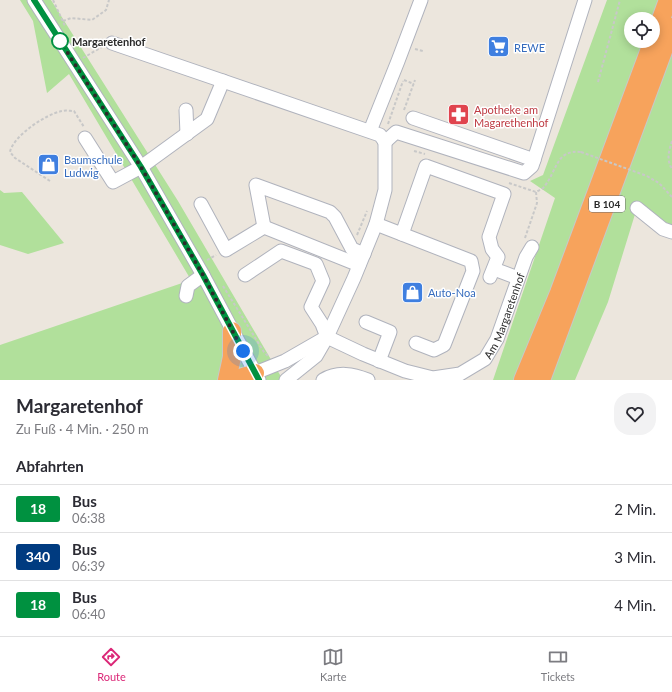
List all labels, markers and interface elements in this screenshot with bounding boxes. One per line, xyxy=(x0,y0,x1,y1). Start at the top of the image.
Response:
map controls xyxy=(624,12,660,48)
button: locate xyxy=(624,12,660,48)
marker: Margaretenhof xyxy=(51,32,69,50)
supermarket icon: REWE xyxy=(485,34,511,60)
place label: Margaretenhof xyxy=(72,35,146,48)
place label: REWE xyxy=(514,41,545,54)
pharmacy icon: Apotheke am Magarethenhof xyxy=(445,102,471,128)
place label: Apotheke am Magarethenhof xyxy=(474,103,549,129)
shop icon: Baumschule Ludwig xyxy=(36,152,62,178)
place label: Baumschule Ludwig xyxy=(64,153,123,179)
road number: B 104 xyxy=(589,196,625,212)
street label: Am Margaretenhof xyxy=(480,271,527,361)
shop icon: Auto-Noa xyxy=(400,279,426,305)
place label: Auto-Noa xyxy=(428,286,476,299)
your location xyxy=(233,341,253,361)
button: heart xyxy=(614,393,656,435)
text: Margaretenhof xyxy=(16,394,143,417)
text: Zu Fuß · 4 Min. · 250 m xyxy=(16,421,149,437)
text: Abfahrten xyxy=(16,457,84,475)
text: Bus xyxy=(72,492,97,510)
text: 18 xyxy=(30,500,46,517)
text: 2 Min. xyxy=(614,500,656,518)
text: 06:38 xyxy=(72,510,105,526)
text: Bus xyxy=(72,540,97,558)
text: 340 xyxy=(26,548,50,565)
text: 3 Min. xyxy=(614,548,656,566)
text: 06:39 xyxy=(72,558,105,574)
text: Bus xyxy=(72,588,97,606)
text: 18 xyxy=(30,596,46,613)
text: 4 Min. xyxy=(614,596,656,614)
text: 06:40 xyxy=(72,606,105,622)
tab: Route xyxy=(97,646,126,683)
tab: Karte xyxy=(320,646,346,683)
tab: Tickets xyxy=(541,646,575,683)

